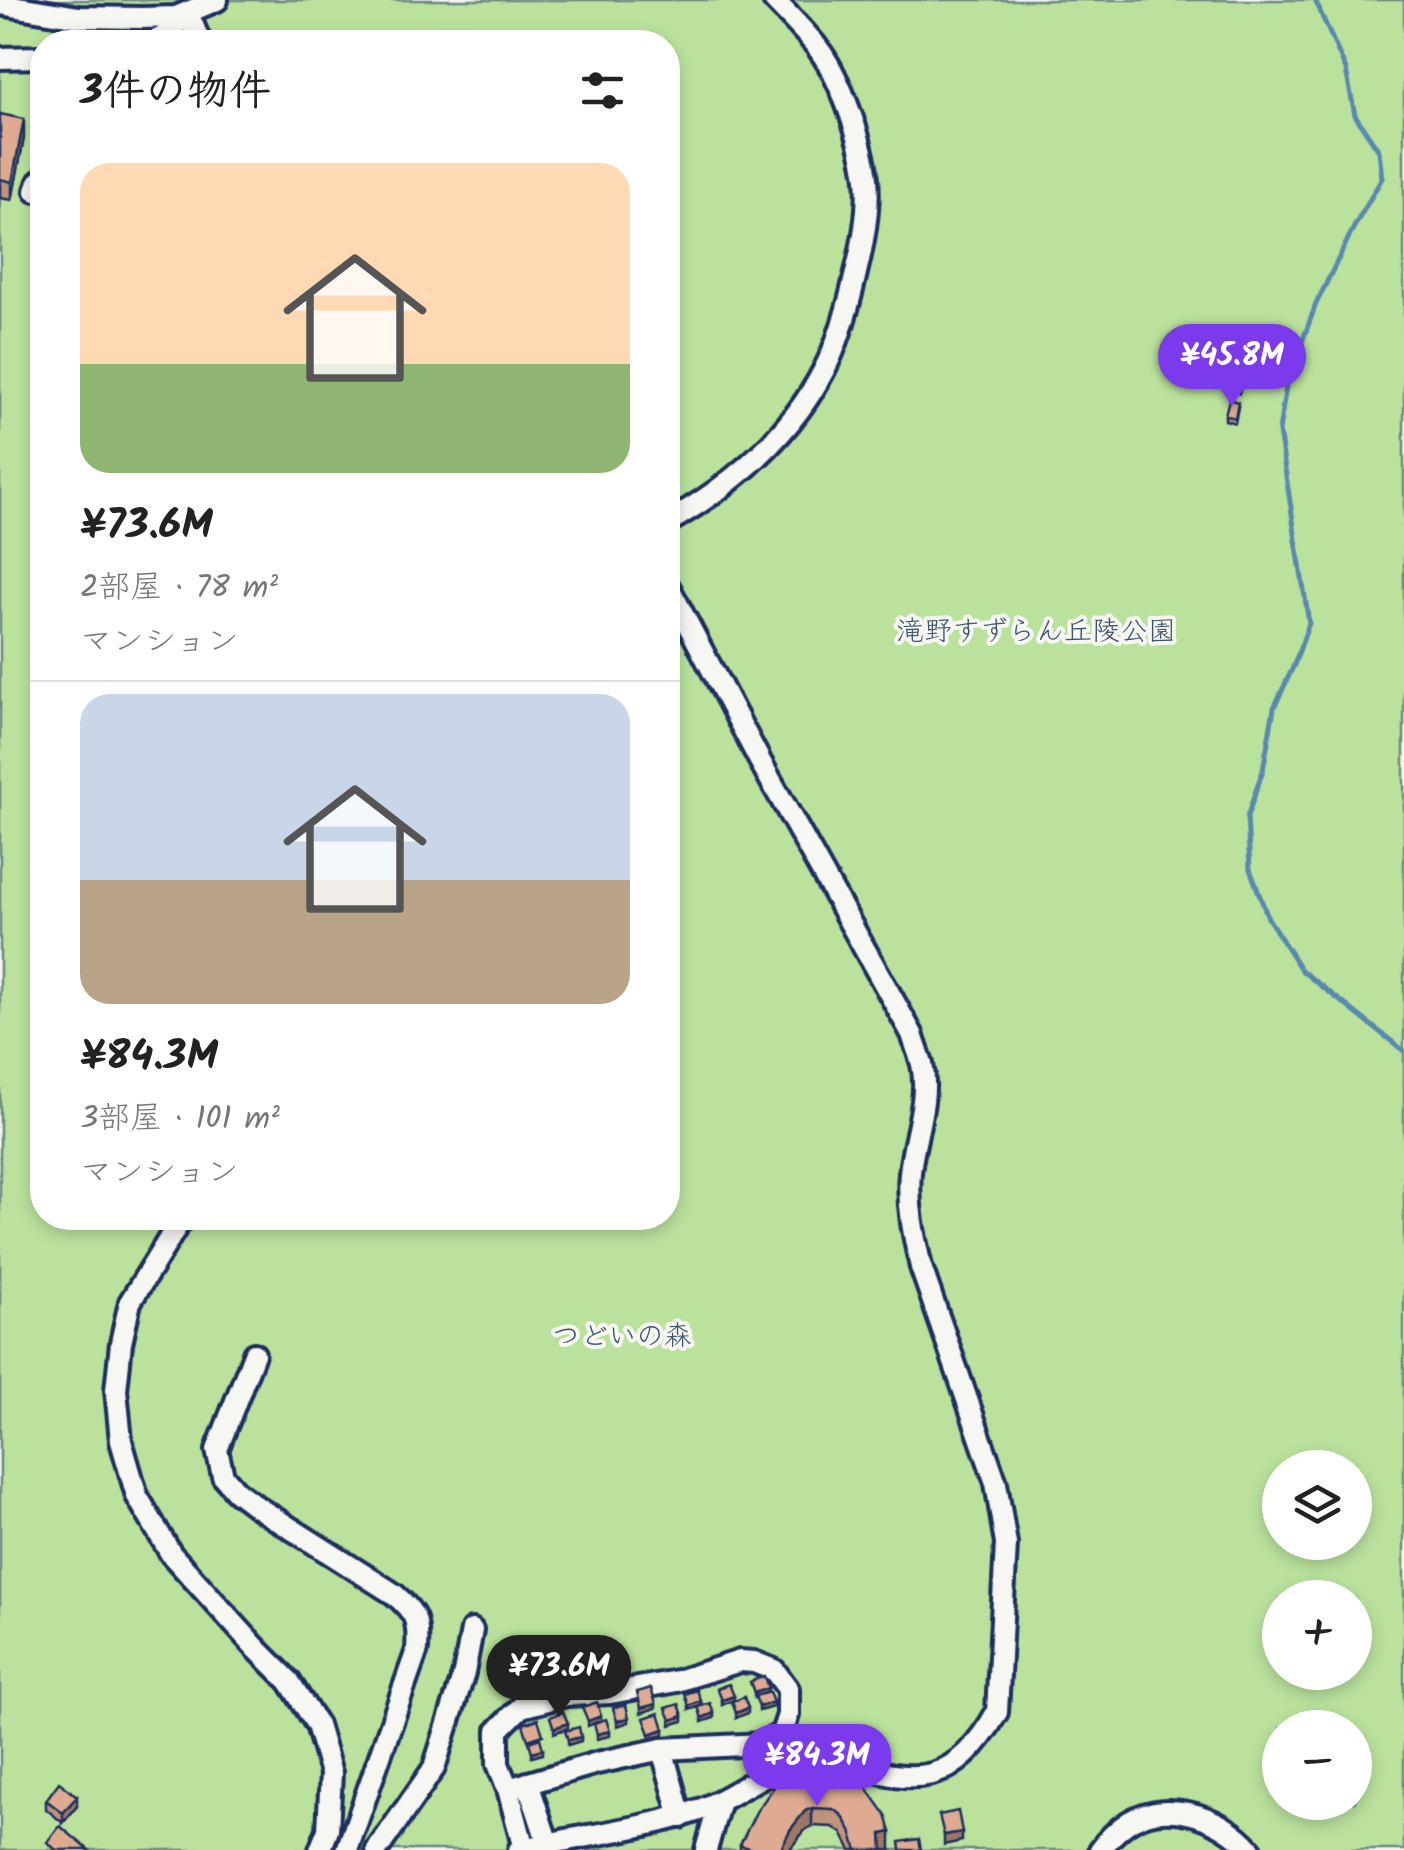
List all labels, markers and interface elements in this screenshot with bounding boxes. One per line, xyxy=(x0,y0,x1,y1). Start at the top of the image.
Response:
text: 3件の物件 xyxy=(80,59,271,126)
icon: filters xyxy=(575,63,630,118)
icon: home xyxy=(265,228,445,408)
pin: ¥45.8M xyxy=(1151,324,1313,409)
text: ¥45.8M xyxy=(1180,331,1284,382)
text: ¥73.6M xyxy=(80,493,213,560)
text: 2部屋 · 78 m² xyxy=(80,563,278,614)
park label: 滝野すずらん丘陵公園 xyxy=(896,610,1176,655)
text: マンション xyxy=(80,617,239,668)
icon: home xyxy=(265,759,445,939)
text: ¥84.3M xyxy=(80,1024,218,1091)
text: 3部屋 · 101 m² xyxy=(80,1094,280,1145)
text: マンション xyxy=(80,1148,239,1199)
park label: つどいの森 xyxy=(552,1315,692,1360)
map controls xyxy=(1262,1450,1372,1820)
button: layers xyxy=(1262,1450,1372,1560)
button: + xyxy=(1262,1580,1372,1690)
pin: ¥73.6M xyxy=(478,1635,640,1720)
text: ¥73.6M xyxy=(508,1642,610,1693)
button: − xyxy=(1262,1710,1372,1820)
pin: ¥84.3M xyxy=(736,1724,898,1809)
text: ¥84.3M xyxy=(764,1731,870,1782)

